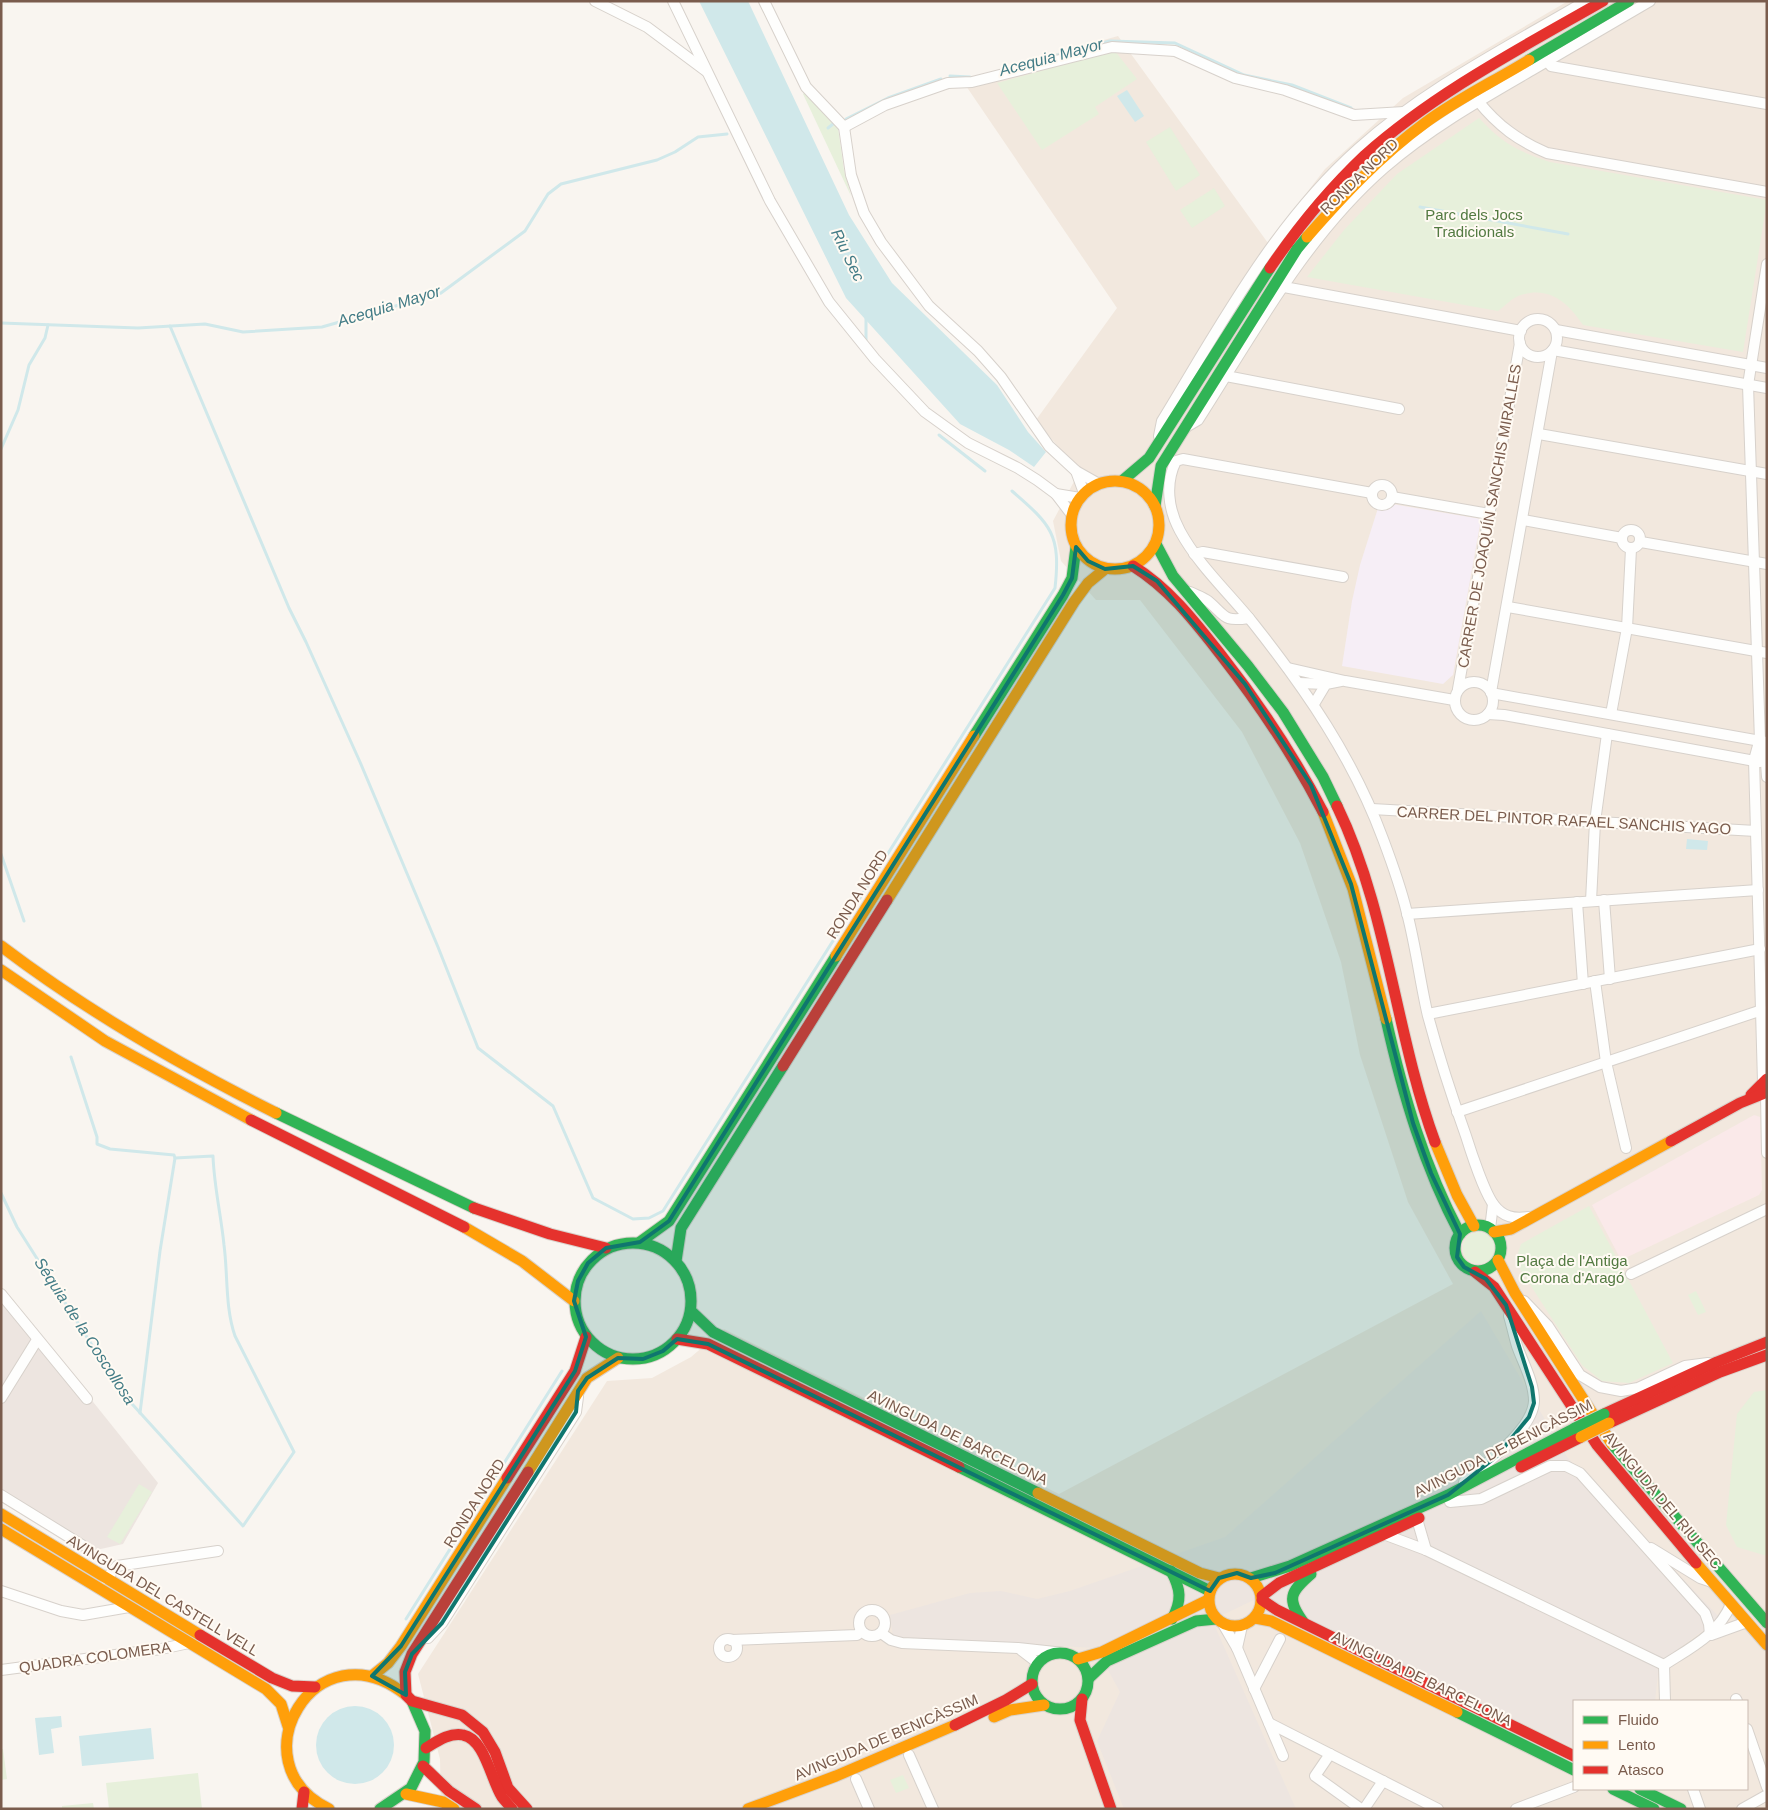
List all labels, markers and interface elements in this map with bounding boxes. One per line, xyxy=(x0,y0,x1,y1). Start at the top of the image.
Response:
water label: Acequia Mayor xyxy=(996,35,1105,79)
street label: RONDA NORD xyxy=(1317,134,1402,217)
park label: Parc dels Jocs Tradicionals xyxy=(1425,206,1523,240)
water label: Riu Sec xyxy=(828,226,868,284)
water label: Acequia Mayor xyxy=(335,282,443,330)
street label: CARRER DE JOAQUÍN SANCHIS MIRALLES xyxy=(1454,363,1524,669)
street label: CARRER DEL PINTOR RAFAEL SANCHIS YAGO xyxy=(1396,803,1732,837)
street label: RONDA NORD xyxy=(823,846,891,942)
park label: Plaça de l'Antiga Corona d'Aragó xyxy=(1516,1252,1628,1286)
water label: Séquia de la Coscollosa xyxy=(31,1254,139,1408)
street label: AVINGUDA DE BARCELONA xyxy=(865,1386,1051,1488)
street label: AVINGUDA DE BENICÀSSIM xyxy=(1411,1395,1595,1501)
street label: AVINGUDA DEL RIU SEC xyxy=(1600,1428,1726,1572)
street label: RONDA NORD xyxy=(440,1455,508,1551)
street label: AVINGUDA DEL CASTELL VELL xyxy=(64,1531,262,1659)
street label: AVINGUDA DE BARCELONA xyxy=(1329,1627,1515,1729)
street label: QUADRA COLOMERA xyxy=(18,1638,172,1676)
street label: AVINGUDA DE BENICÀSSIM xyxy=(791,1690,981,1784)
legend xyxy=(1573,1700,1748,1790)
text: Fluido xyxy=(1618,1711,1659,1728)
text: Lento xyxy=(1618,1736,1656,1753)
text: Atasco xyxy=(1618,1761,1664,1778)

